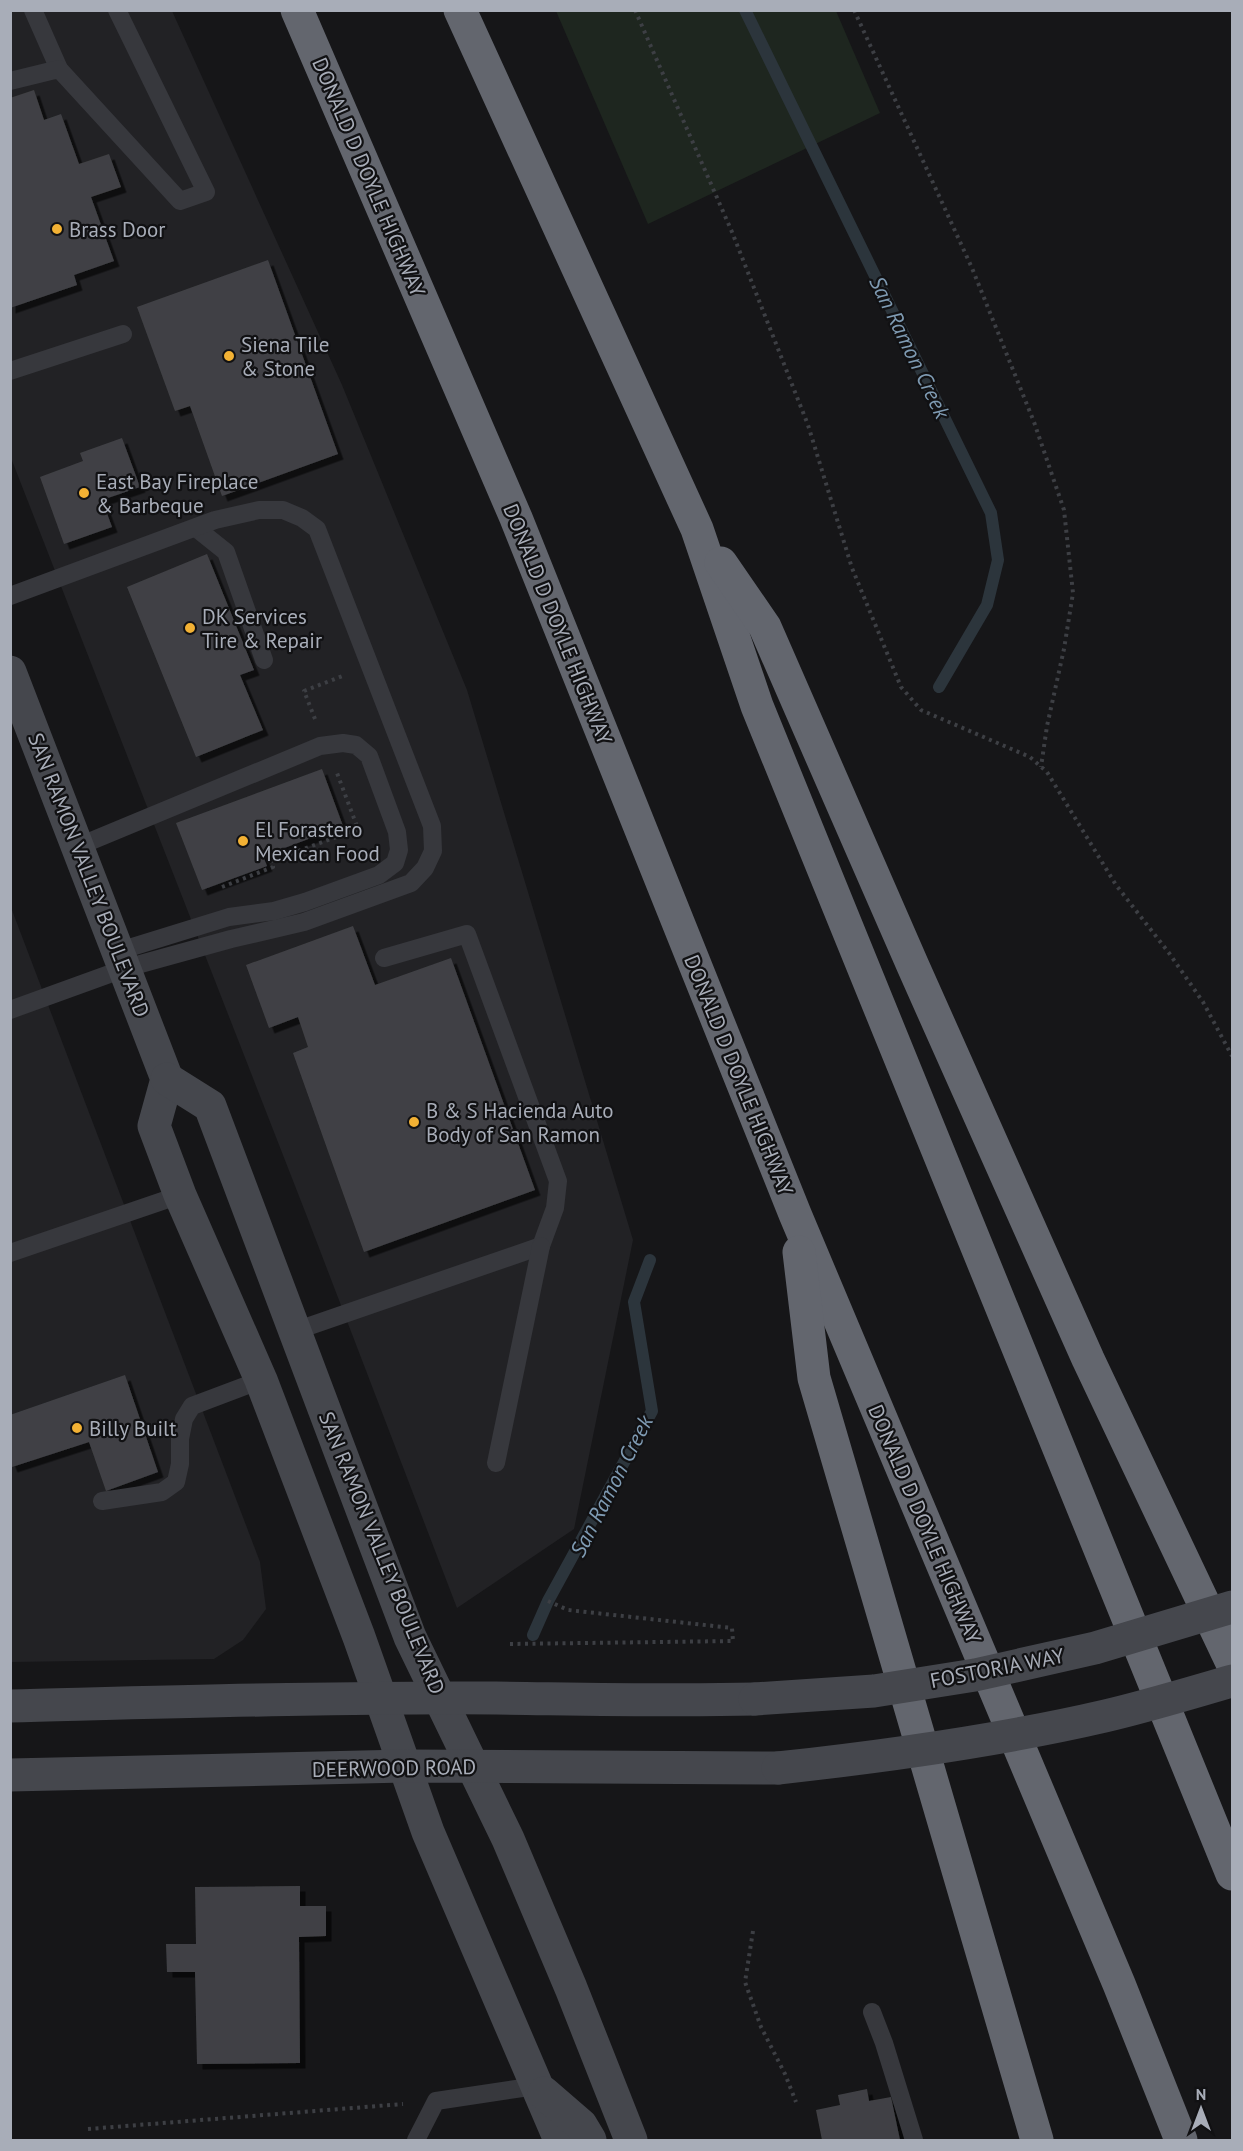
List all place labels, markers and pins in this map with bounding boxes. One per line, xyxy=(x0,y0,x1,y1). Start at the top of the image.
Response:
place label: Brass Door xyxy=(69,216,166,243)
marker: Brass Door xyxy=(50,222,64,236)
place label: Siena Tile & Stone xyxy=(241,331,329,382)
marker: Siena Tile & Stone xyxy=(222,349,236,363)
place label: East Bay Fireplace & Barbeque xyxy=(96,468,258,519)
marker: East Bay Fireplace & Barbeque xyxy=(77,486,91,500)
place label: DK Services Tire & Repair xyxy=(202,603,322,654)
marker: DK Services Tire & Repair xyxy=(183,621,197,635)
place label: El Forastero Mexican Food xyxy=(255,816,380,867)
marker: El Forastero Mexican Food xyxy=(236,834,250,848)
place label: B & S Hacienda Auto Body of San Ramon xyxy=(426,1097,614,1148)
marker: B & S Hacienda Auto Body of San Ramon xyxy=(407,1115,421,1129)
place label: Billy Built xyxy=(89,1415,176,1442)
marker: Billy Built xyxy=(70,1421,84,1435)

